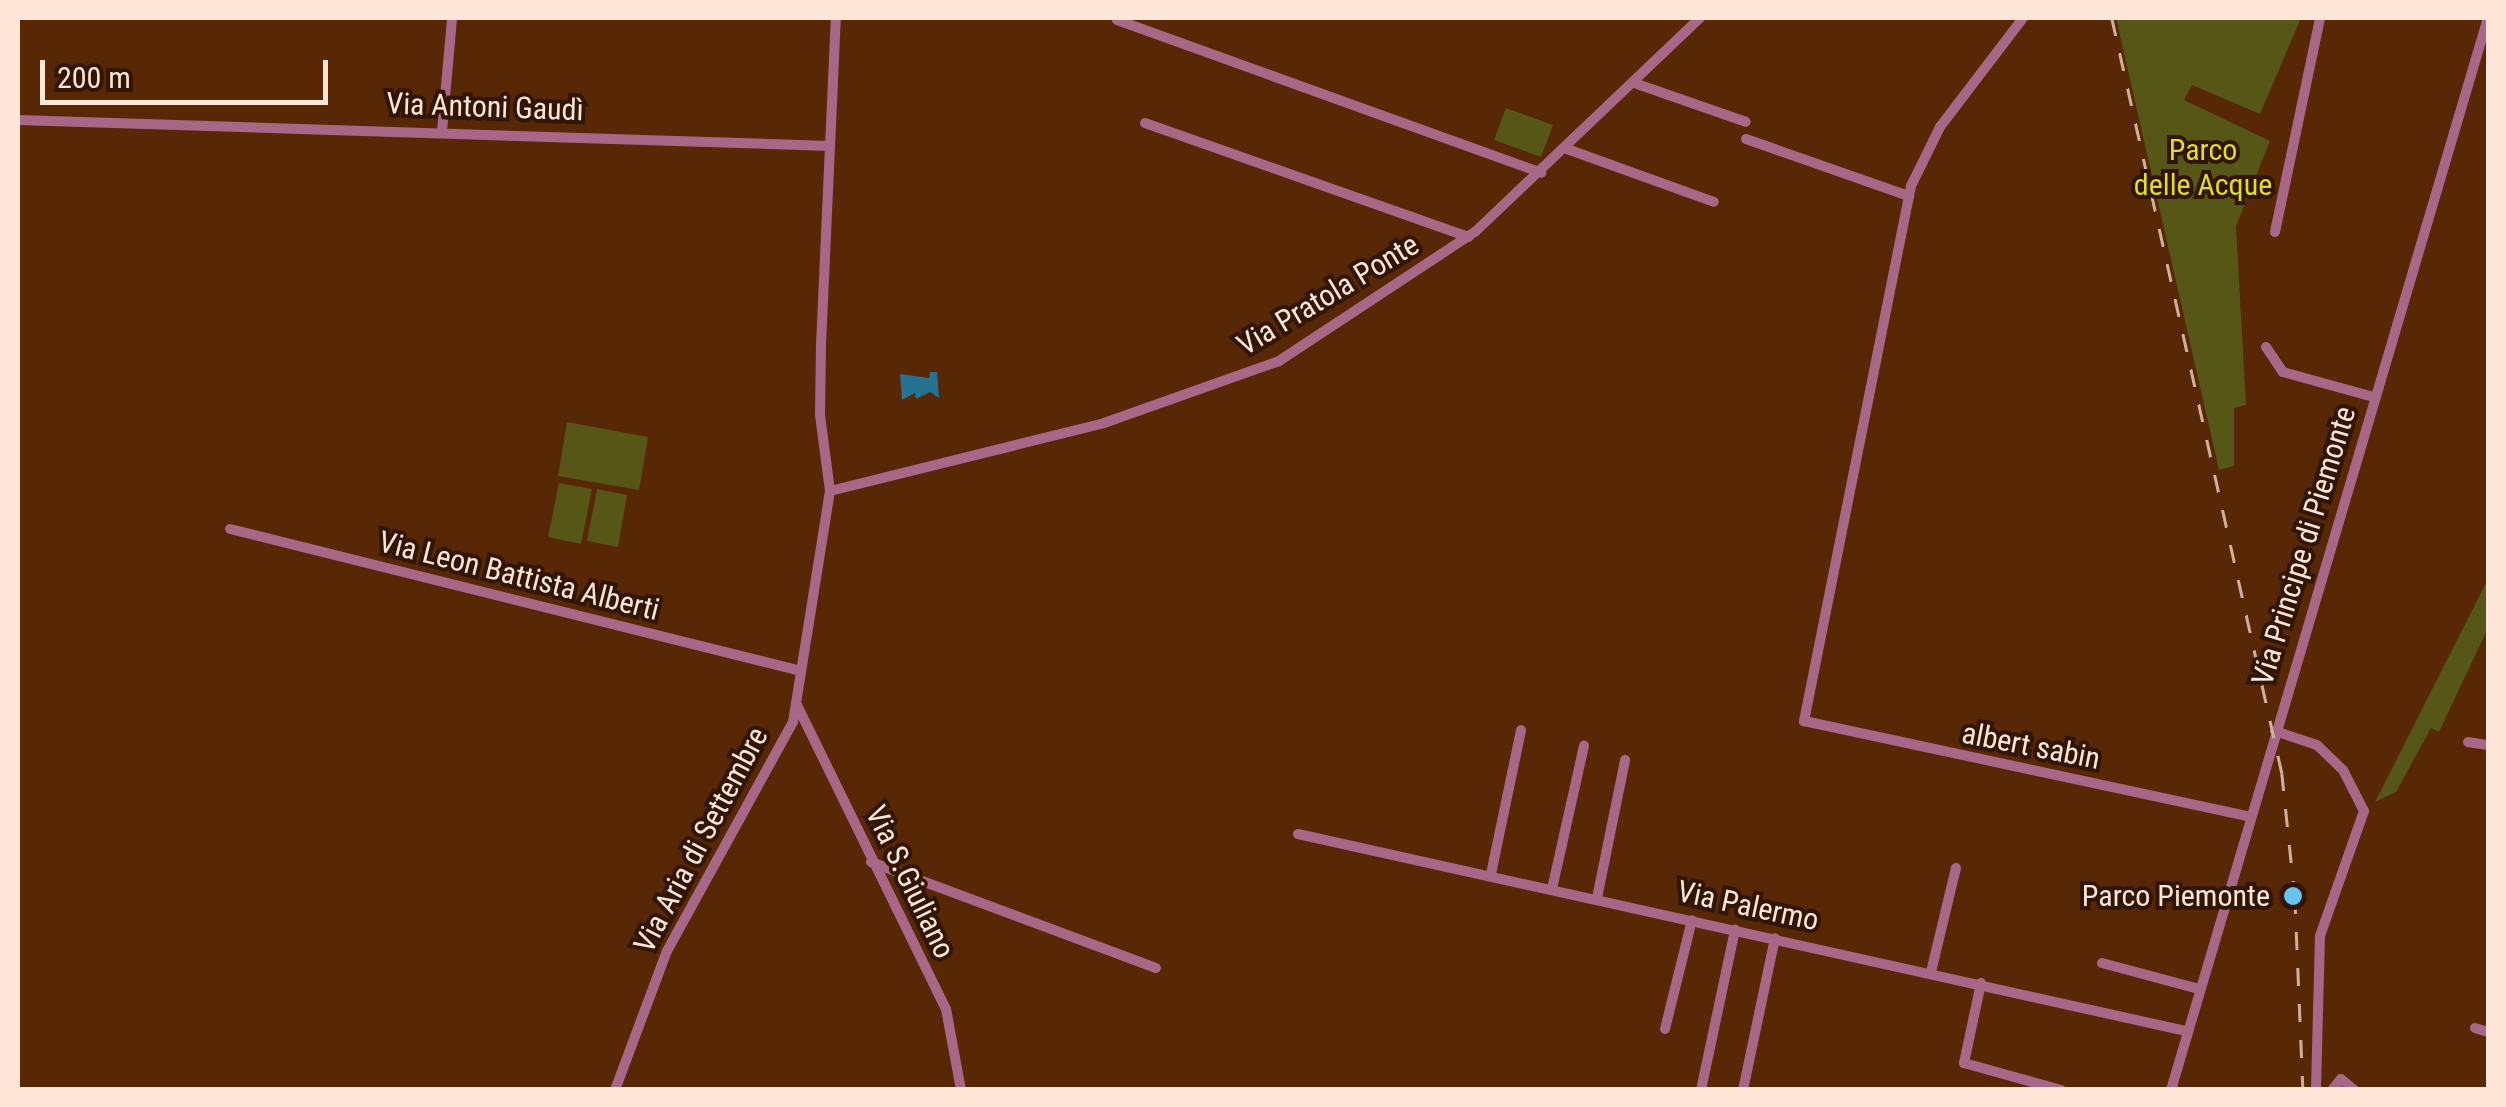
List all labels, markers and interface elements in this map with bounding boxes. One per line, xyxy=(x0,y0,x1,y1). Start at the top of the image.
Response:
scale bar xyxy=(45,40,332,102)
text: 200 m xyxy=(57,60,131,95)
street label: Via Antoni Gaudì xyxy=(386,86,584,128)
park label: Parco delle Acque xyxy=(2134,132,2272,202)
street label: Via Pratola Ponte xyxy=(1231,227,1425,363)
street label: Via Principe di Piemonte xyxy=(2244,402,2364,690)
street label: Via Leon Battista Alberti xyxy=(375,524,663,628)
street label: albert sabin xyxy=(1959,715,2103,777)
street label: Via Aria di Settembre xyxy=(626,721,776,959)
street label: Via S.Giuliano xyxy=(858,800,962,964)
street label: Via Palermo xyxy=(1674,873,1822,939)
place label: Parco Piemonte xyxy=(2082,878,2270,914)
marker: Parco Piemonte xyxy=(2280,883,2306,909)

